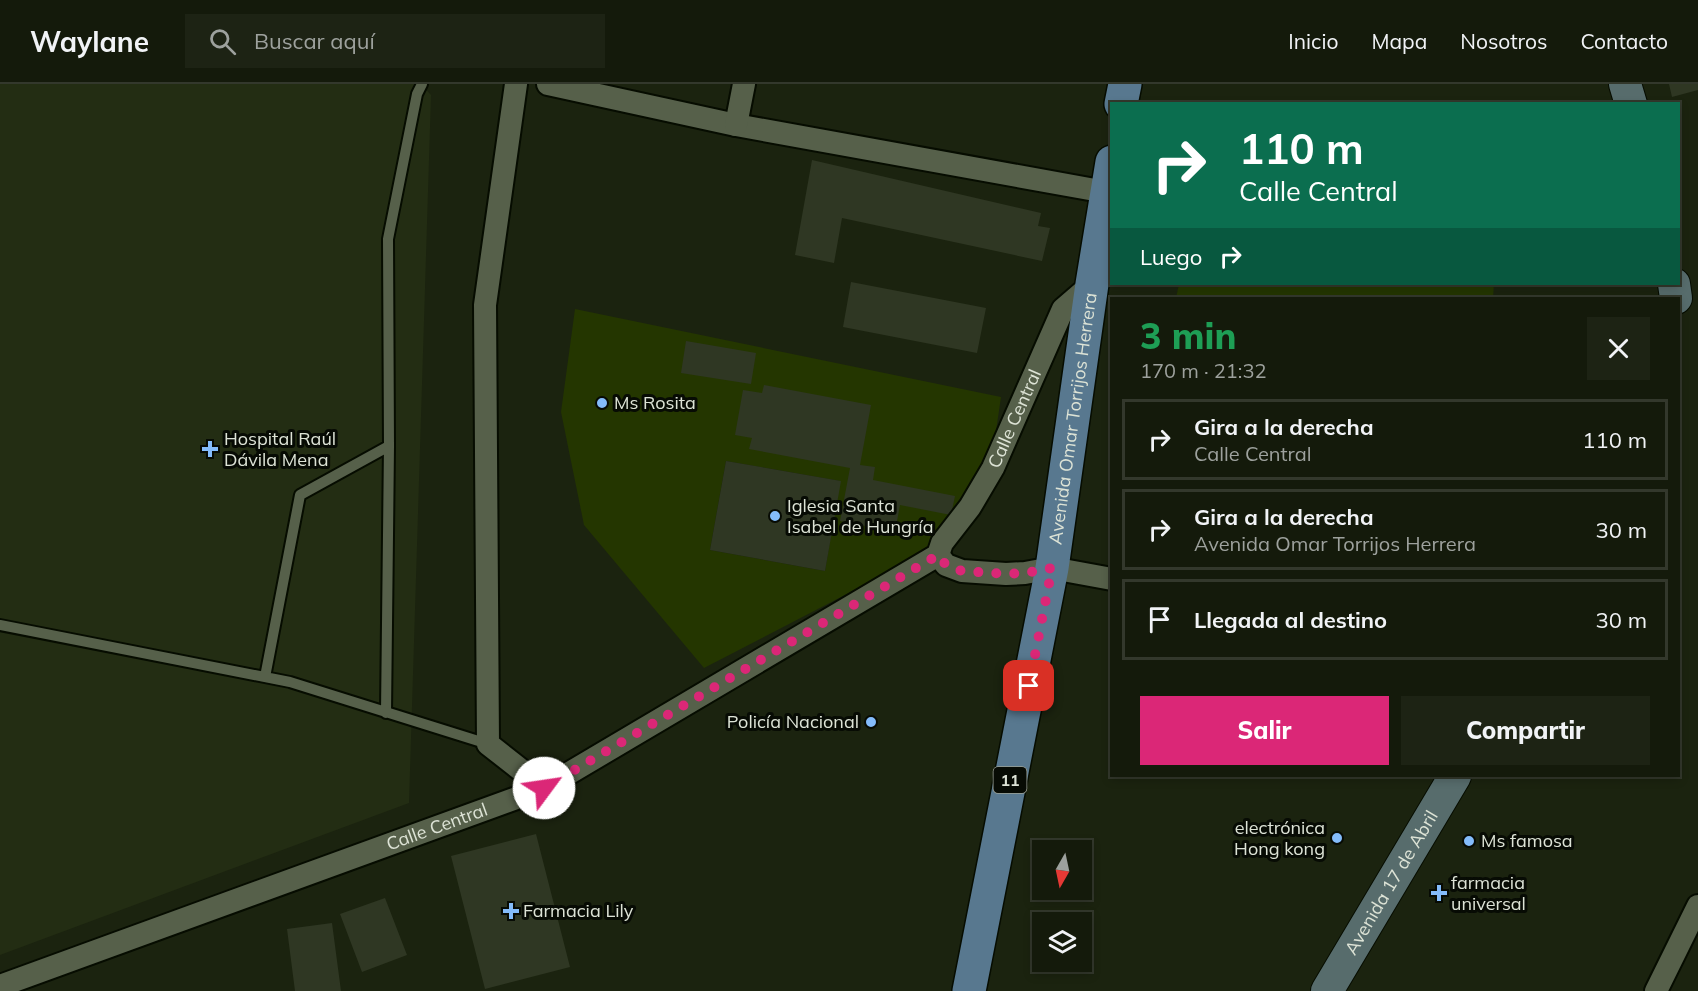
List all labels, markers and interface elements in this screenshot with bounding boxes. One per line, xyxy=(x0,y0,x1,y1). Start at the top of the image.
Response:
search box xyxy=(185,14,605,68)
text: Waylane xyxy=(30,24,149,59)
icon: search xyxy=(206,25,239,58)
text: Buscar aquí xyxy=(254,27,375,55)
text: Inicio xyxy=(1288,28,1338,54)
text: Mapa xyxy=(1371,28,1427,54)
text: Nosotros xyxy=(1460,28,1547,54)
text: Contacto xyxy=(1580,28,1668,54)
text: 110 m xyxy=(1239,122,1364,175)
icon: right xyxy=(1140,126,1218,204)
text: Calle Central xyxy=(1239,174,1398,208)
icon: right xyxy=(1214,240,1247,273)
text: Luego xyxy=(1140,243,1202,271)
street label: Avenida Omar Torrijos Herrera xyxy=(1043,291,1102,546)
text: 3 min xyxy=(1140,313,1236,358)
button: close xyxy=(1587,317,1650,380)
text: 170 m · 21:32 xyxy=(1140,358,1266,383)
street label: Calle Central xyxy=(982,365,1046,472)
place label: Ms Rosita xyxy=(614,391,696,414)
marker: Ms Rosita xyxy=(595,396,609,410)
text: Gira a la derecha xyxy=(1194,413,1374,441)
icon: right xyxy=(1143,423,1176,456)
text: 110 m xyxy=(1582,426,1647,454)
place label: Hospital Raúl Dávila Mena xyxy=(224,427,336,471)
marker: Hospital Raúl Dávila Mena xyxy=(201,440,219,458)
text: Calle Central xyxy=(1194,441,1311,466)
place label: Iglesia Santa Isabel de Hungría xyxy=(787,494,933,538)
text: Gira a la derecha xyxy=(1194,503,1374,531)
marker: Iglesia Santa Isabel de Hungría xyxy=(768,509,782,523)
icon: right xyxy=(1143,513,1176,546)
text: 30 m xyxy=(1596,516,1647,544)
text: Avenida Omar Torrijos Herrera xyxy=(1194,531,1476,556)
icon: arrive xyxy=(1143,603,1176,636)
text: Llegada al destino xyxy=(1194,606,1387,634)
text: 30 m xyxy=(1596,606,1647,634)
pin xyxy=(1003,660,1054,711)
icon: arrive xyxy=(1012,669,1045,702)
button: Salir xyxy=(1140,696,1389,765)
button: Compartir xyxy=(1401,696,1650,765)
place label: Policía Nacional xyxy=(727,710,859,733)
marker: Policía Nacional xyxy=(864,715,878,729)
position arrow xyxy=(512,756,576,820)
road number: 11 xyxy=(994,767,1026,793)
street label: Calle Central xyxy=(383,798,490,855)
street label: Avenida 17 de Abril xyxy=(1339,806,1443,959)
place label: electrónica Hong kong xyxy=(1234,816,1325,860)
place label: Ms famosa xyxy=(1481,829,1573,852)
marker: electrónica Hong kong xyxy=(1330,831,1344,845)
marker: Ms famosa xyxy=(1462,834,1476,848)
north arrow xyxy=(1032,840,1092,900)
map controls xyxy=(1032,840,1092,972)
place label: farmacia universal xyxy=(1451,871,1526,915)
marker: farmacia universal xyxy=(1432,886,1446,900)
place label: Farmacia Lily xyxy=(523,899,634,922)
marker: Farmacia Lily xyxy=(504,904,518,918)
button: layers xyxy=(1032,912,1092,972)

